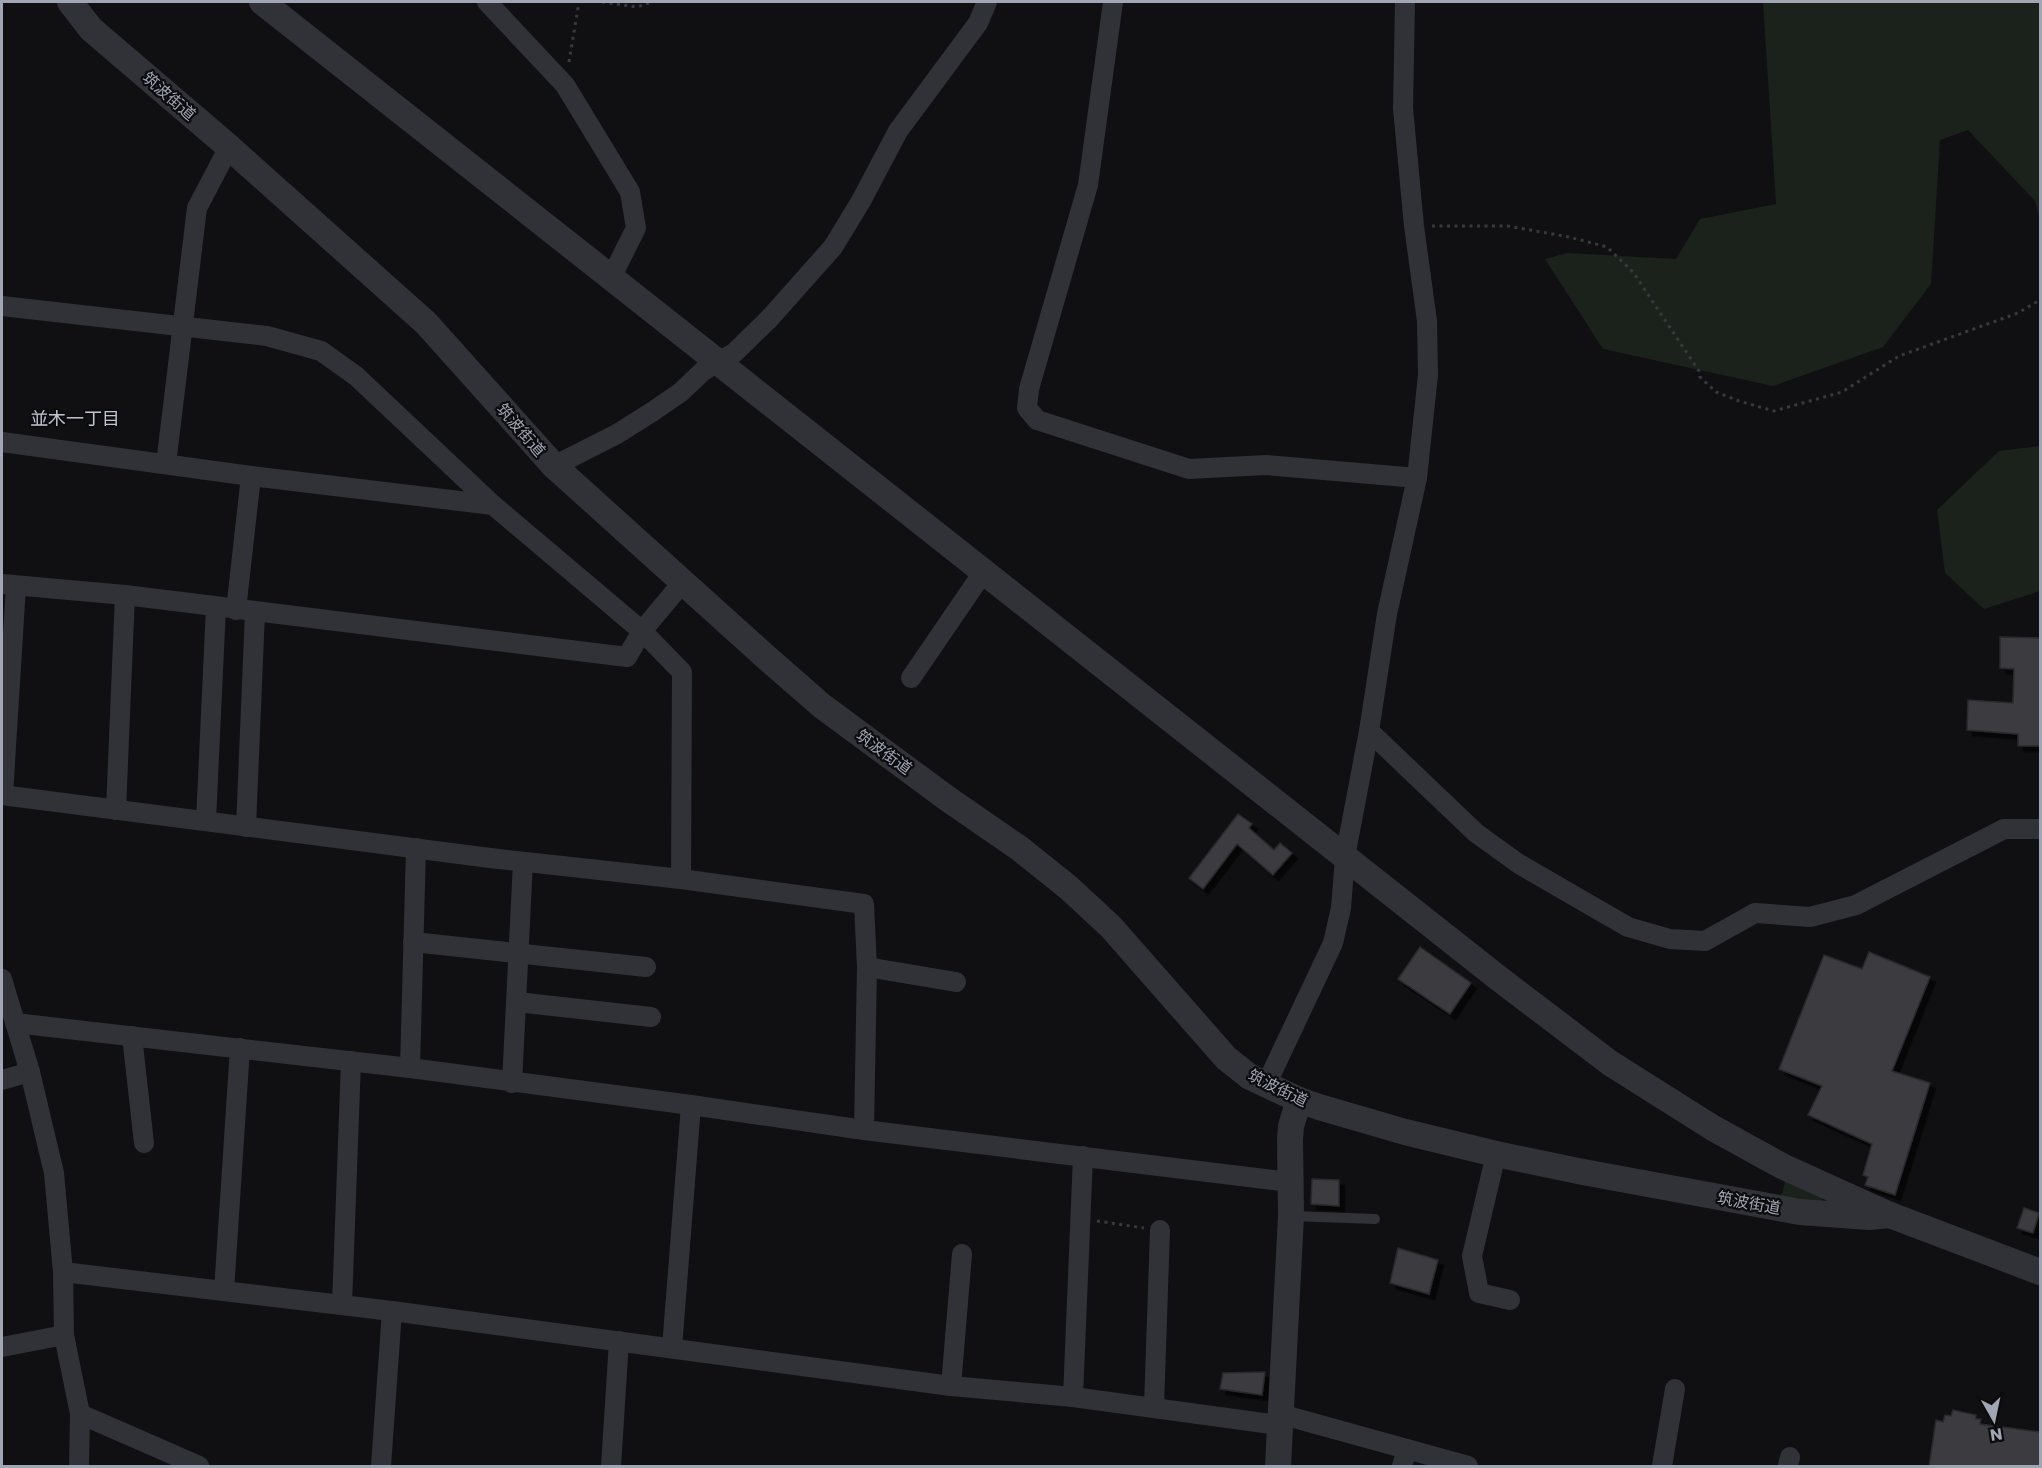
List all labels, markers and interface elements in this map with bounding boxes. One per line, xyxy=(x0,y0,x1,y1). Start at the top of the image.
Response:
street label: 筑波街道 xyxy=(137,66,201,126)
street label: 筑波街道 xyxy=(491,398,551,462)
district label: 並木一丁目 xyxy=(30,406,120,431)
street label: 筑波街道 xyxy=(851,724,917,780)
street label: 筑波街道 xyxy=(1244,1064,1312,1112)
street label: 筑波街道 xyxy=(1715,1186,1783,1220)
north arrow xyxy=(1964,1390,2024,1450)
text: N xyxy=(1989,1422,2004,1447)

